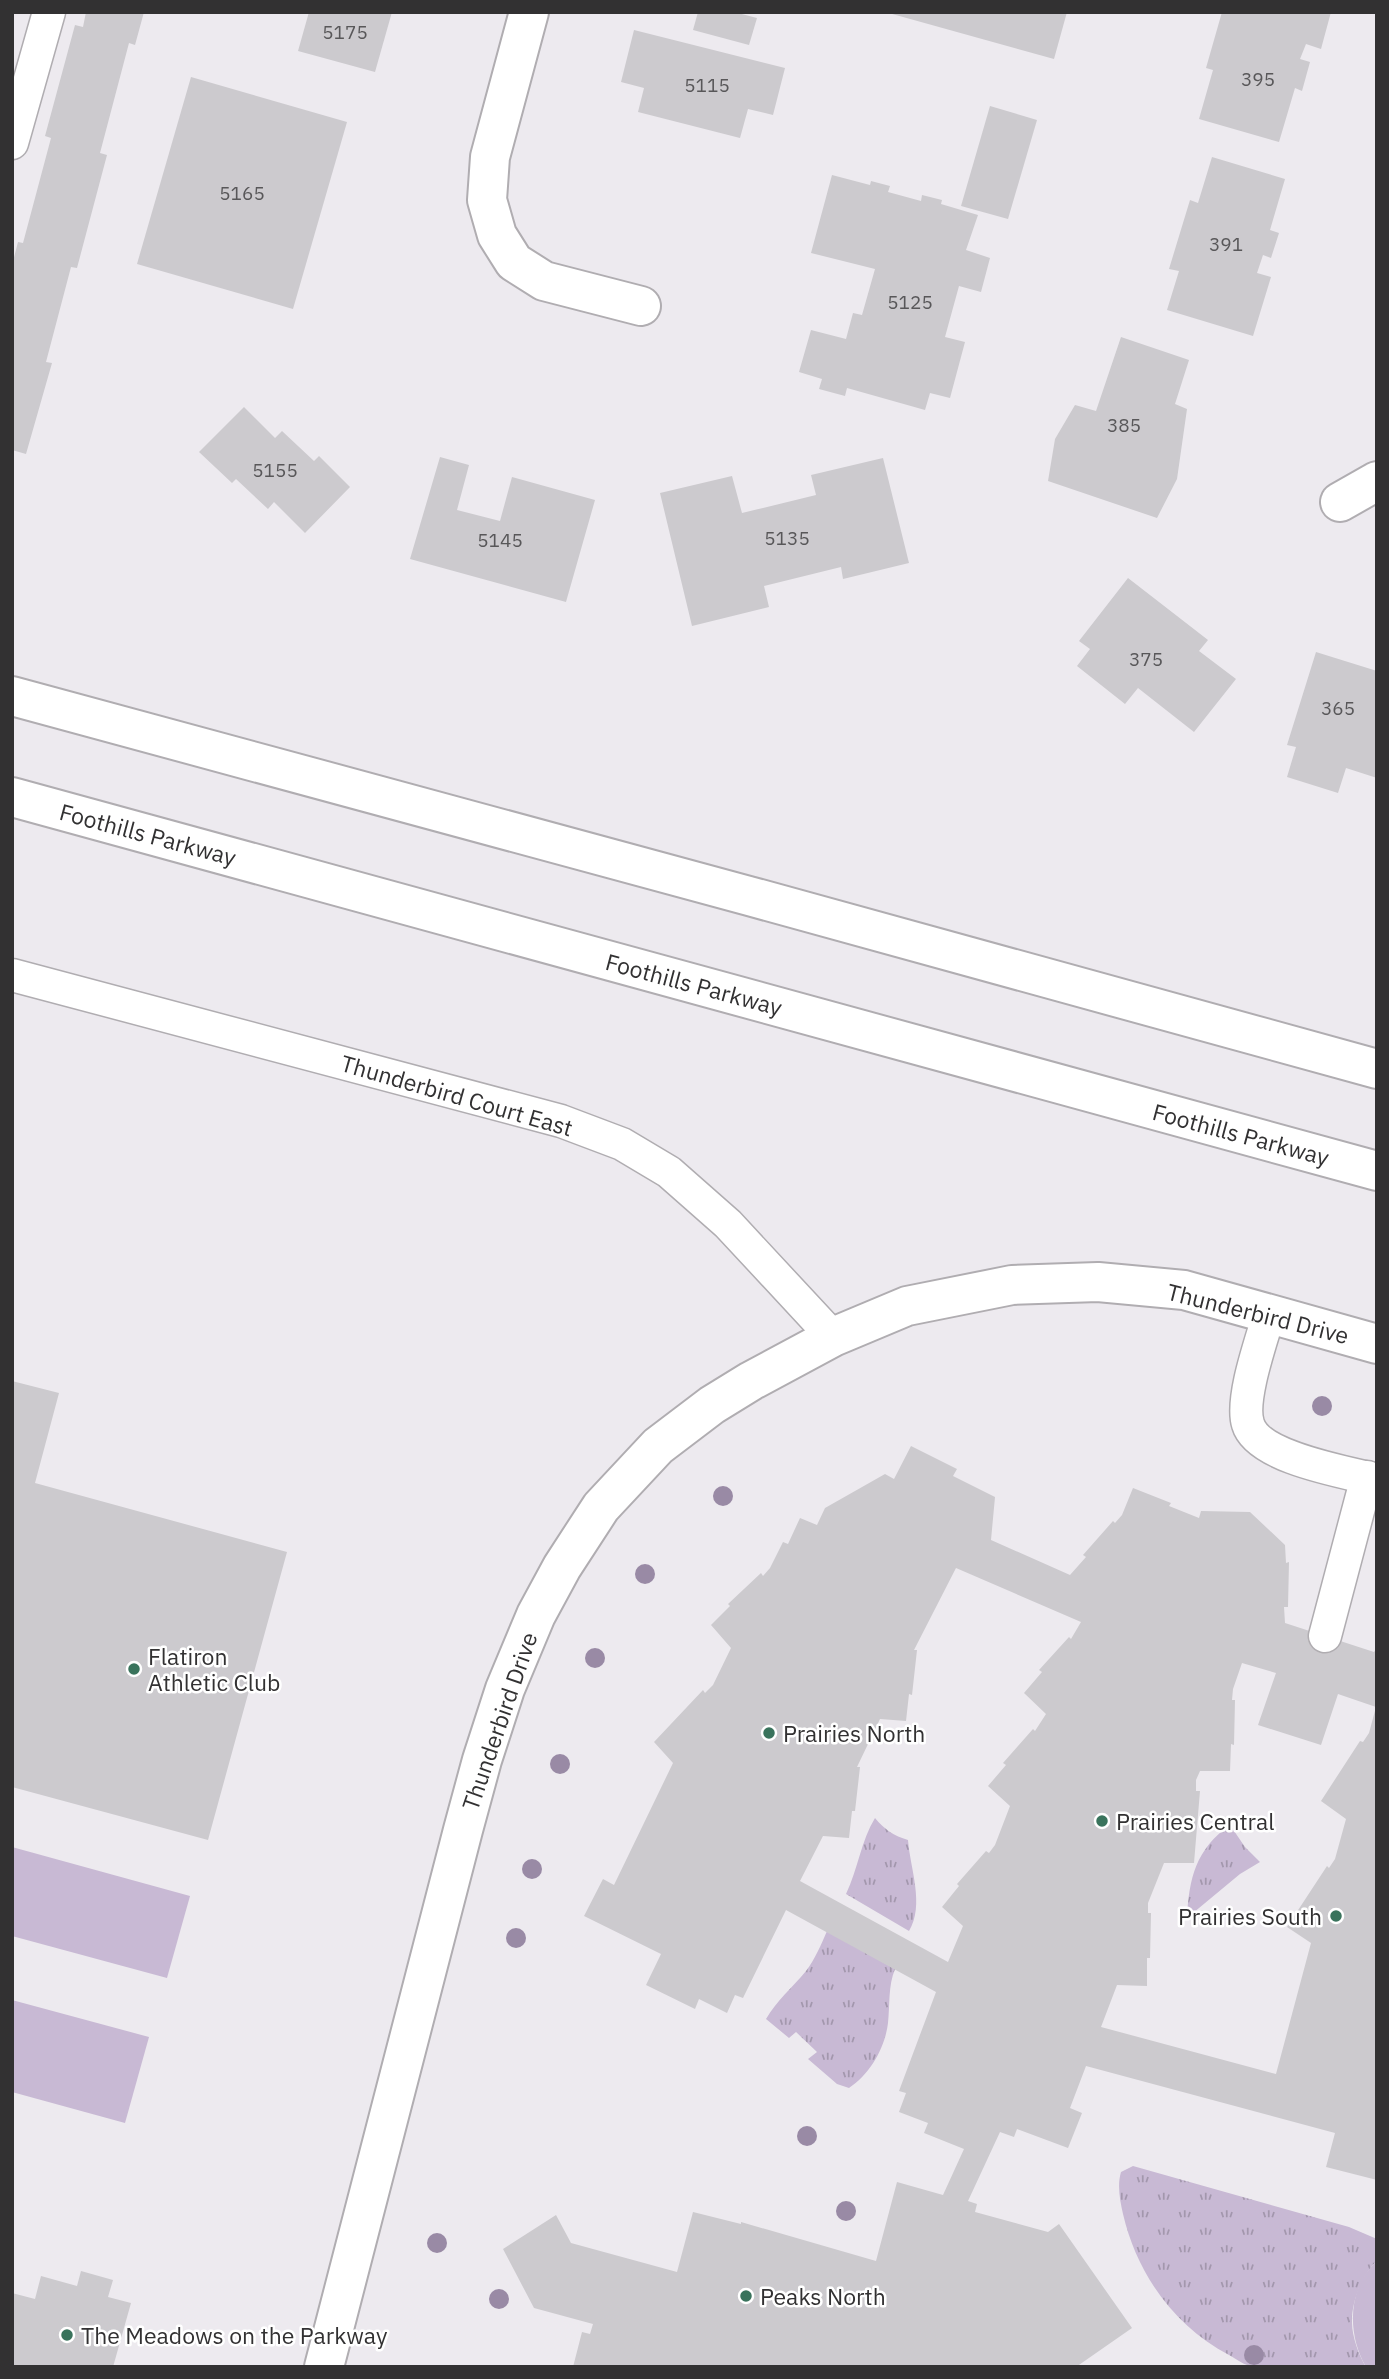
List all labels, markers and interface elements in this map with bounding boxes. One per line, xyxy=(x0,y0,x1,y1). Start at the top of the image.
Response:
house number: 5175 xyxy=(322,20,368,44)
house number: 395 xyxy=(1241,67,1275,91)
house number: 5115 xyxy=(684,73,730,97)
house number: 5165 xyxy=(219,181,265,205)
house number: 391 xyxy=(1209,232,1243,256)
house number: 5125 xyxy=(887,290,933,314)
house number: 385 xyxy=(1107,413,1141,437)
house number: 5155 xyxy=(252,458,298,482)
house number: 5135 xyxy=(764,526,810,550)
house number: 5145 xyxy=(477,528,523,552)
house number: 375 xyxy=(1129,647,1163,671)
house number: 365 xyxy=(1321,696,1355,720)
street label: Foothills Parkway xyxy=(56,796,240,872)
street label: Foothills Parkway xyxy=(602,946,786,1022)
street label: Thunderbird Court East xyxy=(338,1048,576,1142)
street label: Foothills Parkway xyxy=(1149,1096,1333,1172)
street label: Thunderbird Drive xyxy=(1164,1276,1352,1350)
street label: Thunderbird Drive xyxy=(454,1628,544,1814)
place label: Flatiron Athletic Club xyxy=(148,1641,280,1697)
marker: Flatiron Athletic Club xyxy=(126,1661,142,1677)
place label: Prairies North xyxy=(783,1718,925,1748)
marker: Prairies North xyxy=(761,1725,777,1741)
place label: Prairies Central xyxy=(1116,1806,1274,1836)
marker: Prairies Central xyxy=(1094,1813,1110,1829)
place label: Prairies South xyxy=(1178,1901,1322,1931)
marker: Prairies South xyxy=(1328,1908,1344,1924)
place label: Peaks North xyxy=(760,2281,886,2311)
marker: Peaks North xyxy=(738,2288,754,2304)
place label: The Meadows on the Parkway xyxy=(81,2320,388,2350)
marker: The Meadows on the Parkway xyxy=(59,2327,75,2343)

